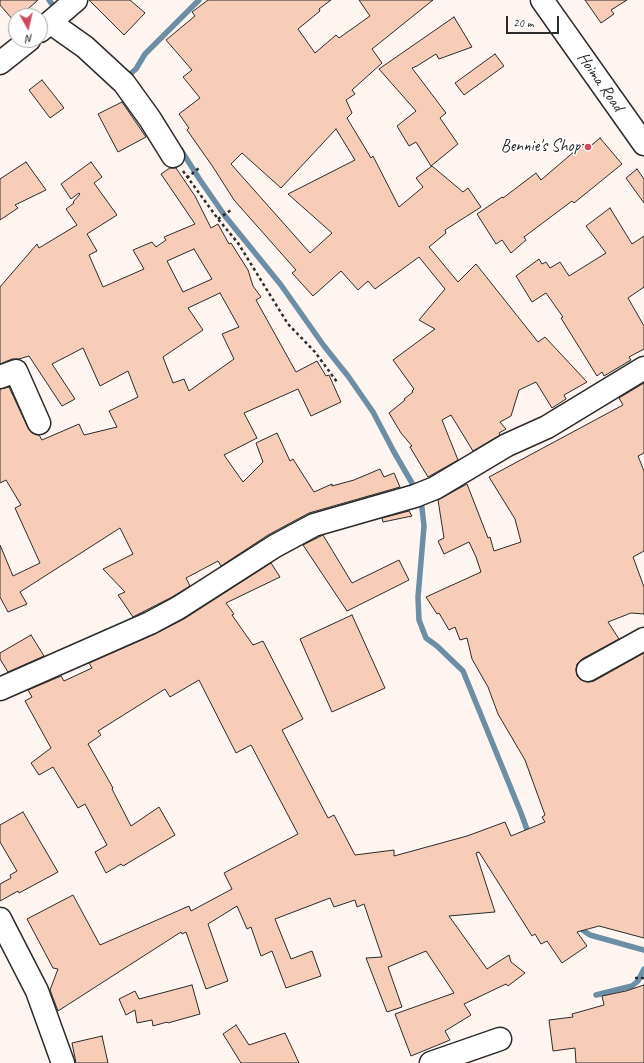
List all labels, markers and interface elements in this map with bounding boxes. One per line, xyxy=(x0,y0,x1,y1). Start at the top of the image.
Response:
north arrow xyxy=(8,8,48,48)
scale bar xyxy=(508,8,561,34)
text: 20 m xyxy=(513,15,533,31)
text: N xyxy=(25,31,34,46)
street label: Hoima Road xyxy=(572,48,628,116)
place label: Bennie's Shop xyxy=(501,137,580,157)
marker: Bennie's Shop xyxy=(583,142,593,152)

